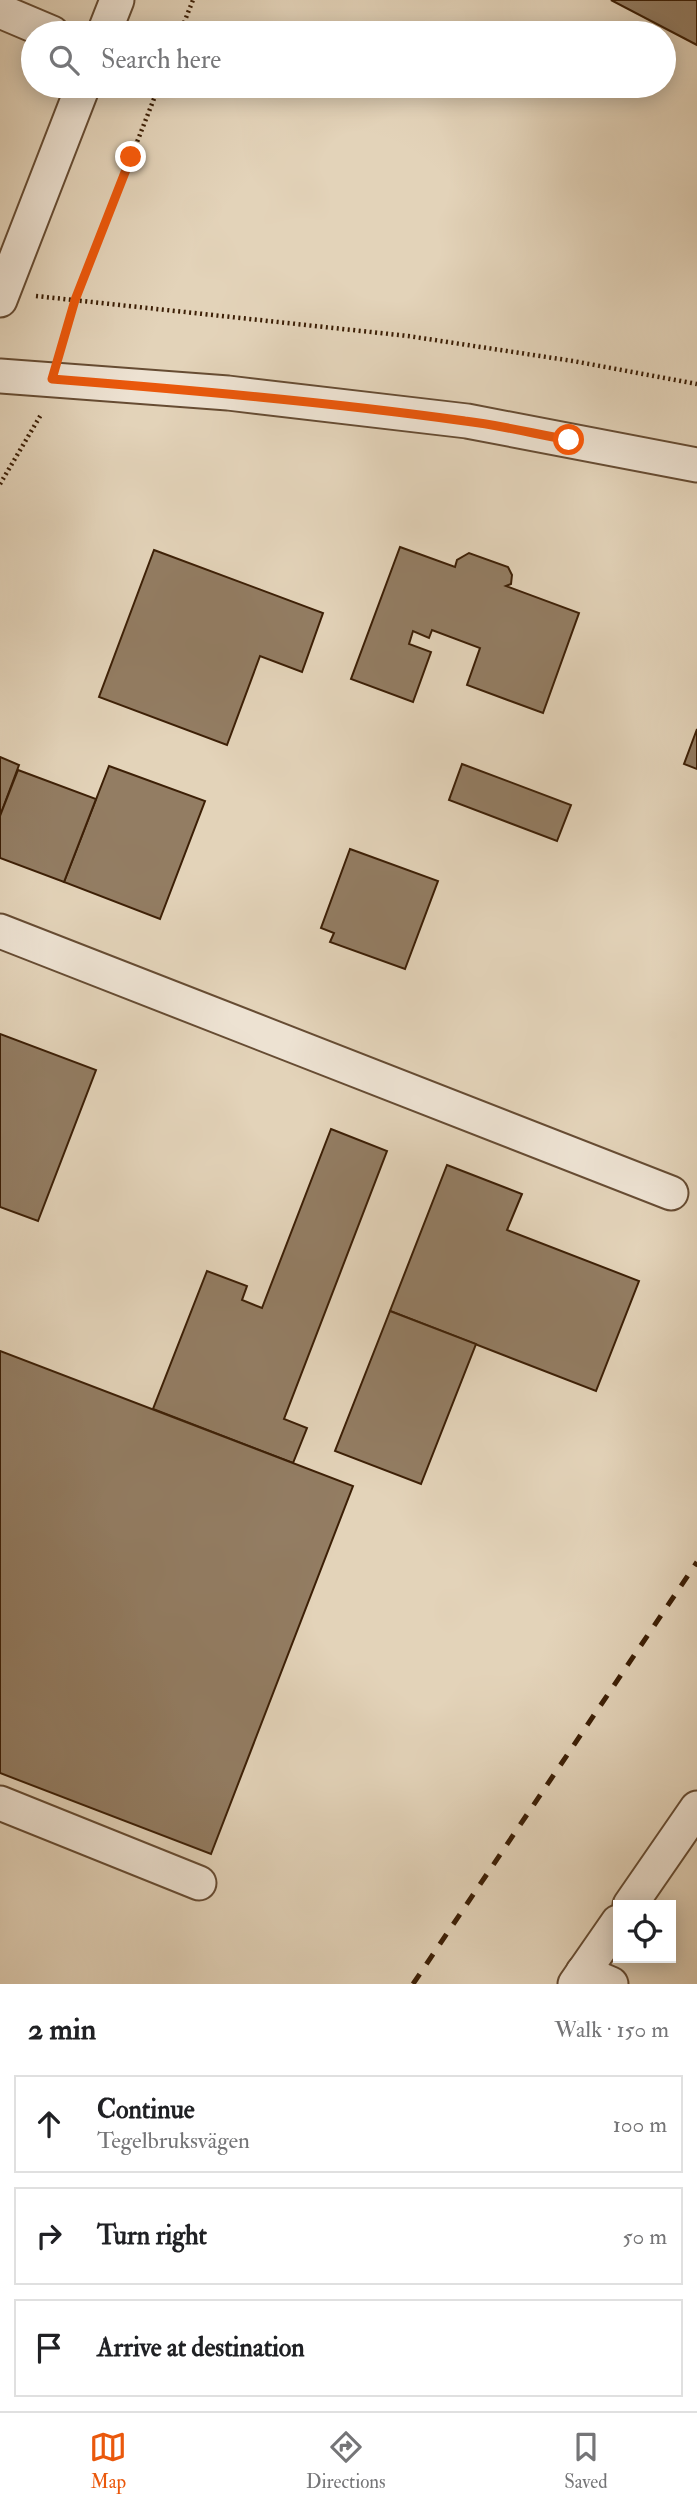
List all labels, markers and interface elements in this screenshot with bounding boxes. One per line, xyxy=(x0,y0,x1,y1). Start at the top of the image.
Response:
search box xyxy=(21,21,676,98)
icon: search xyxy=(45,41,83,79)
text: Search here xyxy=(101,44,221,76)
route end xyxy=(115,141,146,172)
route start xyxy=(553,424,584,455)
map controls xyxy=(613,1900,676,1963)
button: locate xyxy=(613,1900,676,1963)
text: 2 min xyxy=(28,2011,96,2048)
text: Walk · 150 m xyxy=(555,2015,669,2044)
text: Continue xyxy=(97,2094,195,2126)
icon: ahead xyxy=(30,2105,68,2143)
text: 100 m xyxy=(613,2110,667,2139)
text: Tegelbruksvägen xyxy=(97,2126,250,2155)
icon: right xyxy=(30,2217,68,2255)
text: Turn right xyxy=(97,2220,207,2252)
text: 50 m xyxy=(623,2222,667,2251)
icon: arrive xyxy=(30,2329,68,2367)
text: Arrive at destination xyxy=(97,2332,305,2364)
tab: Map xyxy=(89,2428,127,2494)
tab: Directions xyxy=(306,2428,386,2494)
tab: Saved xyxy=(564,2428,608,2494)

